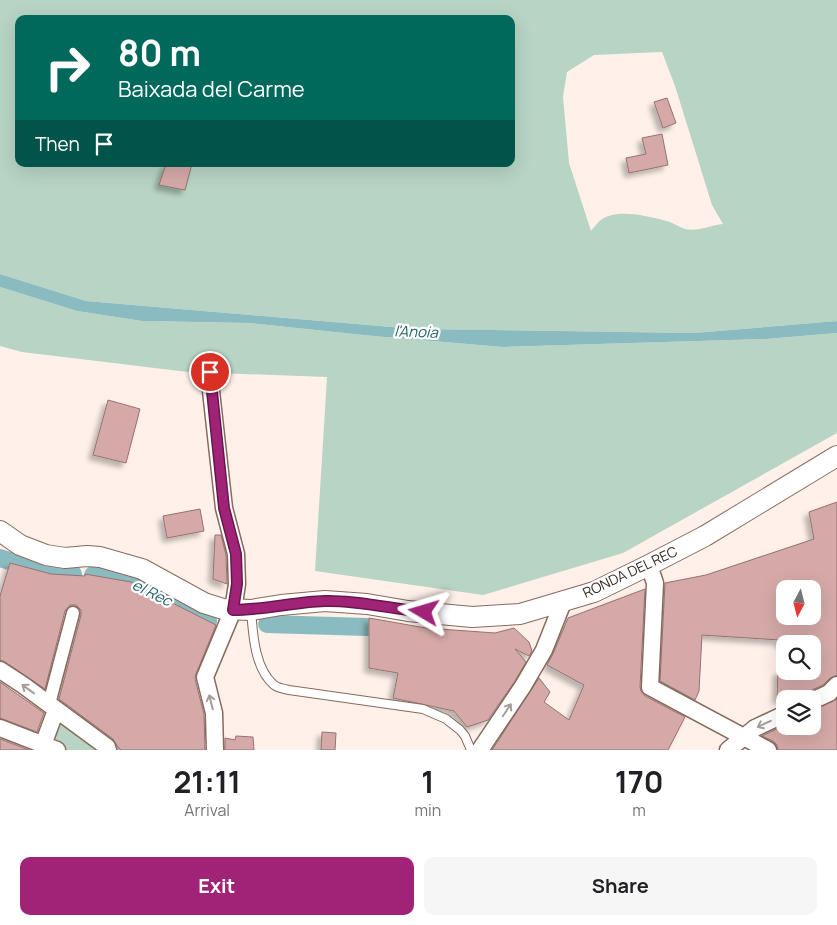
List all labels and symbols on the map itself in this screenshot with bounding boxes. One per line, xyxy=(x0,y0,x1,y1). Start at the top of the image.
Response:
water label: l'Anoia xyxy=(394,320,439,343)
pin xyxy=(189,351,231,393)
street label: RONDA DEL REC xyxy=(579,541,680,602)
water label: el Rec xyxy=(129,574,177,612)
north arrow xyxy=(776,580,821,625)
position arrow xyxy=(397,585,449,637)
one-way arrow xyxy=(21,684,35,694)
one-way arrow xyxy=(206,694,215,710)
one-way arrow xyxy=(502,703,513,717)
one-way arrow xyxy=(756,720,771,730)

